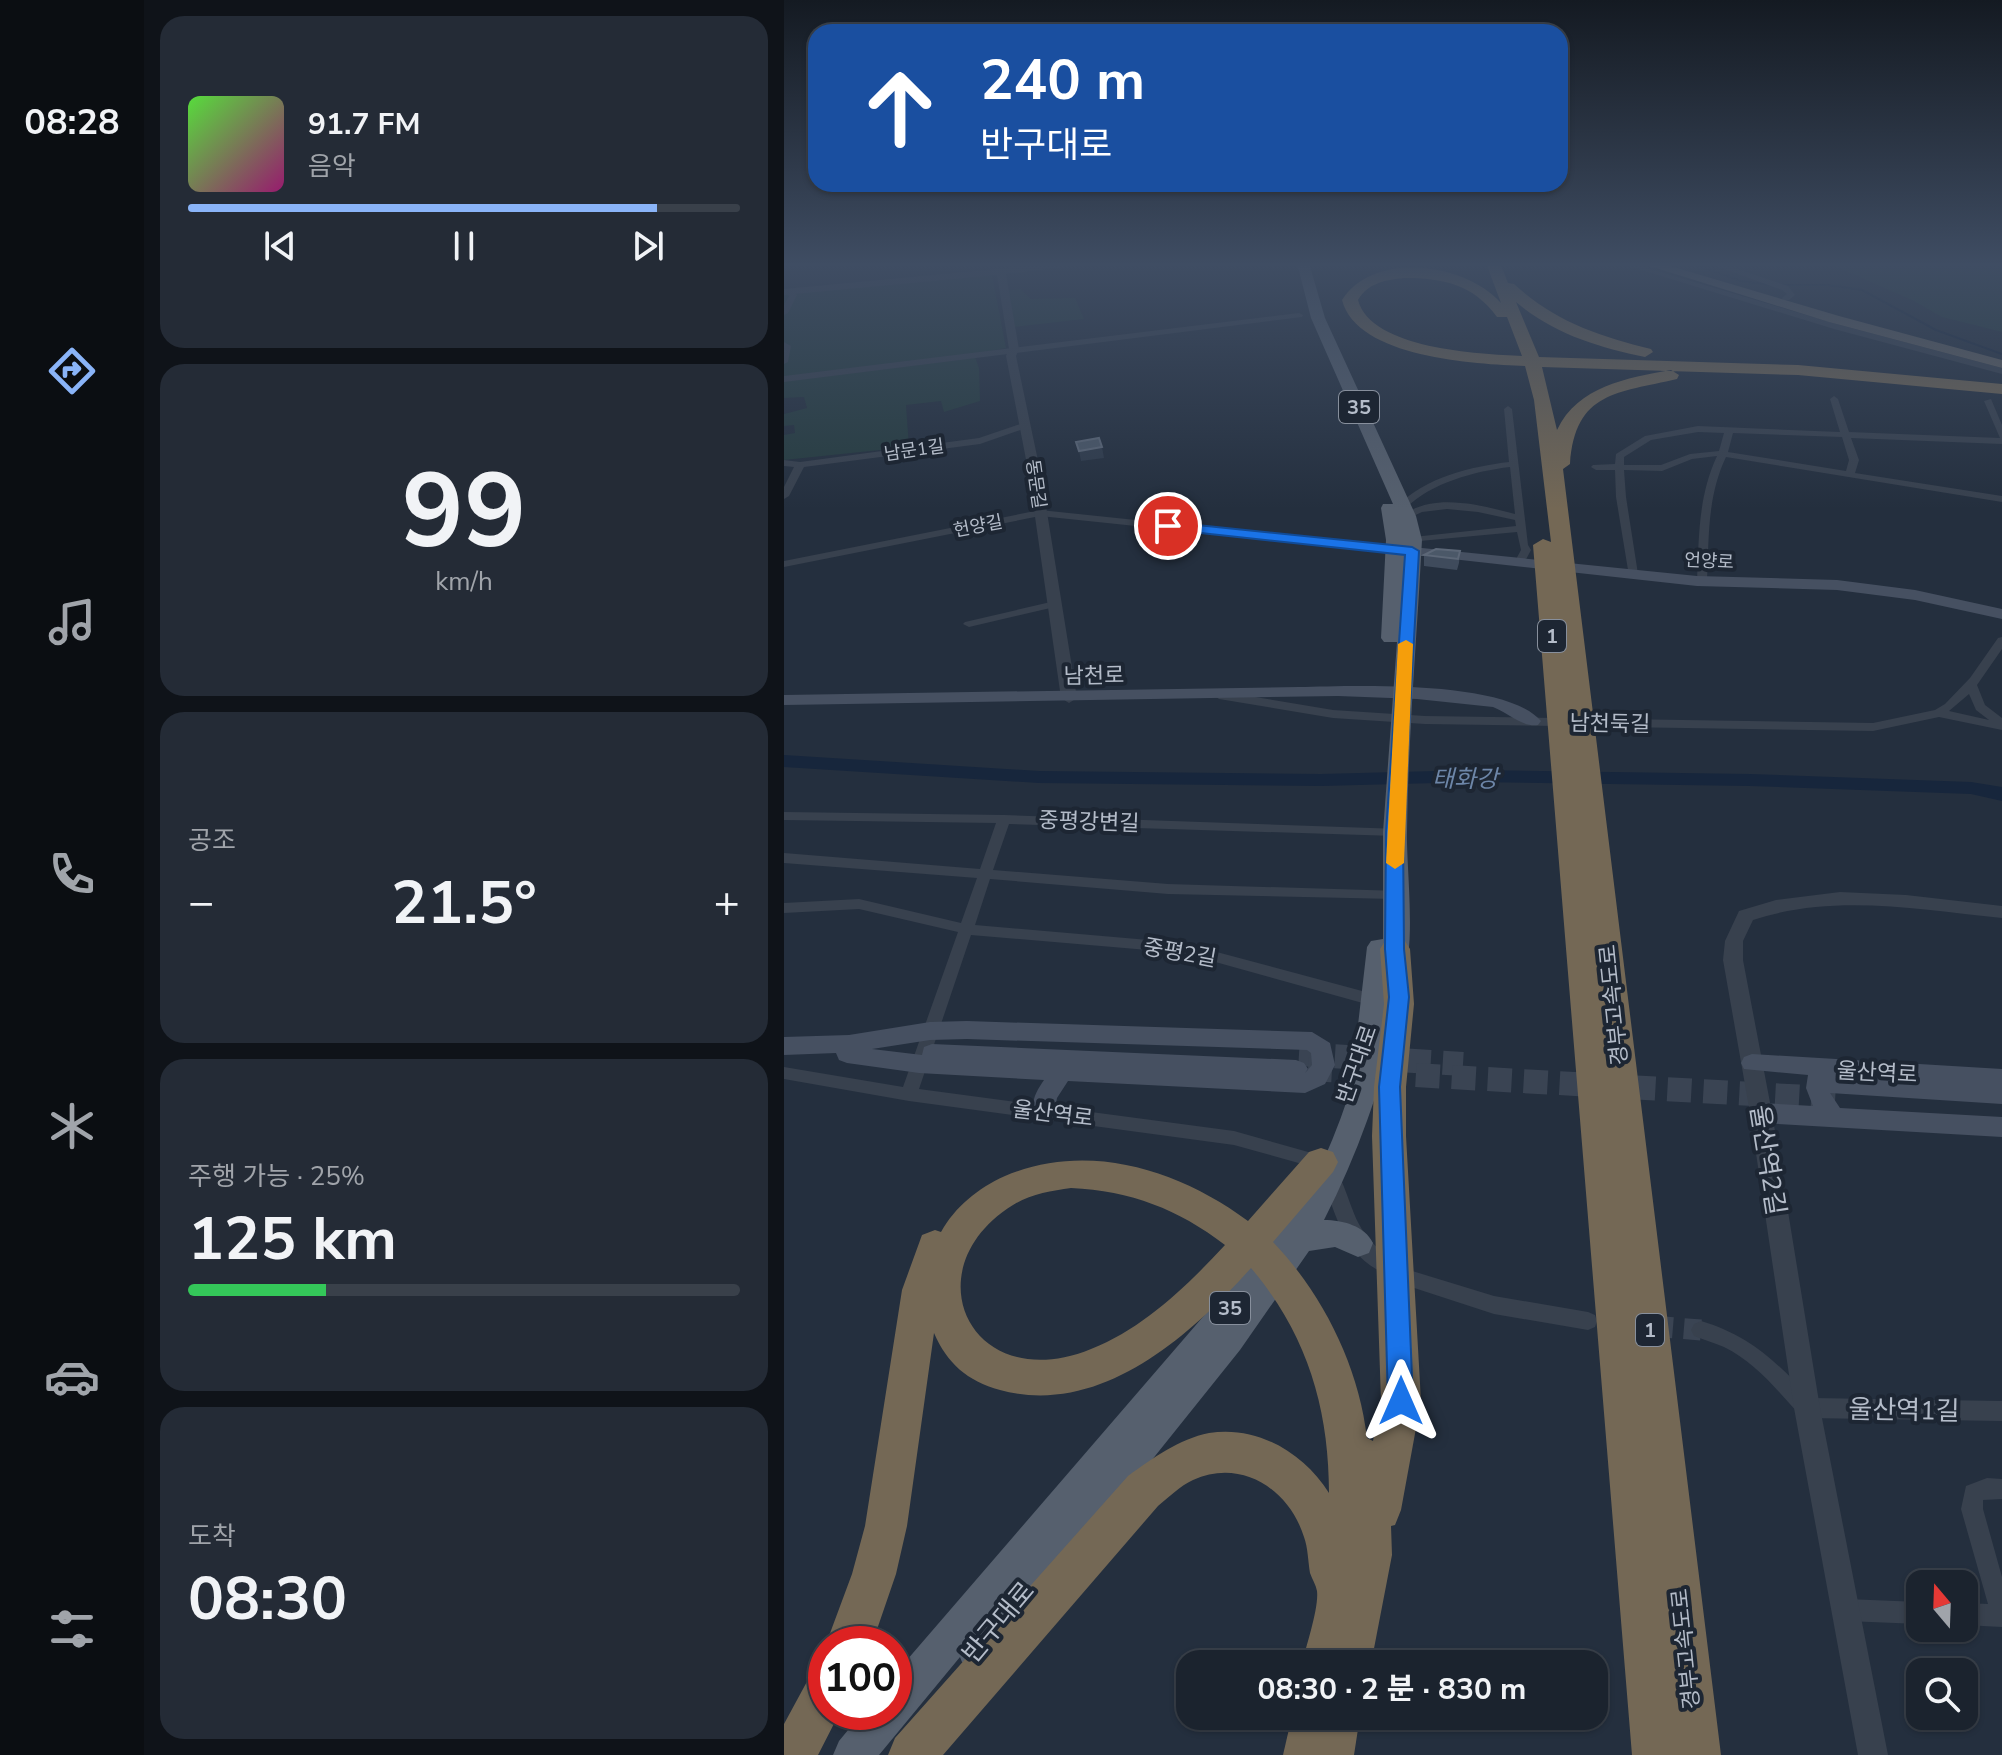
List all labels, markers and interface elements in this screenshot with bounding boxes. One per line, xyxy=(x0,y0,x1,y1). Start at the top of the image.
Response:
text: 240 m xyxy=(980,42,1145,119)
icon: ahead xyxy=(848,56,952,160)
text: 08:28 xyxy=(24,98,120,147)
text: 91.7 FM xyxy=(308,104,420,145)
text: 반구대로 xyxy=(980,121,1112,170)
text: 음악 xyxy=(308,149,356,184)
icon: previous xyxy=(258,224,302,268)
icon: pause xyxy=(442,224,486,268)
icon: next xyxy=(626,224,670,268)
icon: directions xyxy=(44,343,100,399)
road number: 35 xyxy=(1339,391,1379,423)
street label: 남문1길 xyxy=(882,434,946,466)
text: 99 xyxy=(402,441,526,583)
street label: 동문길 xyxy=(1021,458,1051,510)
pin xyxy=(1134,492,1202,560)
icon: arrive xyxy=(1146,504,1190,548)
street label: 헌양길 xyxy=(951,509,1005,543)
street label: 언양로 xyxy=(1684,548,1734,574)
text: km/h xyxy=(435,564,493,599)
icon: music xyxy=(44,594,100,650)
road number: 1 xyxy=(1538,620,1566,652)
street label: 남천로 xyxy=(1063,660,1125,692)
street label: 남천둑길 xyxy=(1569,708,1651,740)
water label: 태화강 xyxy=(1432,763,1501,795)
street label: 중평강변길 xyxy=(1038,805,1140,839)
text: 공조 xyxy=(188,823,236,858)
icon: phone xyxy=(44,846,100,902)
text: 21.5° xyxy=(391,862,537,944)
text: − xyxy=(188,873,214,933)
text: + xyxy=(714,873,740,933)
street label: 중평2길 xyxy=(1141,932,1219,974)
street label: 경부고속도로 xyxy=(1593,943,1635,1067)
street label: 반구대로 xyxy=(1330,1021,1384,1107)
street label: 울산역로 xyxy=(1836,1056,1918,1090)
street label: 울산역로 xyxy=(1011,1094,1095,1134)
icon: climate xyxy=(44,1098,100,1154)
street label: 울산역2길 xyxy=(1742,1102,1793,1218)
text: 주행 가능 · 25% xyxy=(188,1159,365,1194)
text: 125 km xyxy=(188,1198,397,1280)
road number: 35 xyxy=(1210,1292,1250,1324)
road number: 1 xyxy=(1636,1314,1664,1346)
icon: car xyxy=(44,1349,100,1405)
position arrow xyxy=(1359,1359,1443,1443)
street label: 울산역1길 xyxy=(1848,1392,1960,1429)
text: 도착 xyxy=(188,1519,236,1554)
text: 08:30 xyxy=(188,1558,347,1640)
north arrow xyxy=(1906,1570,1978,1642)
map controls xyxy=(1906,1570,1978,1730)
street label: 반구대로 xyxy=(954,1574,1043,1670)
street label: 경부고속도로 xyxy=(1665,1587,1707,1711)
icon: filters xyxy=(44,1601,100,1657)
speed limit sign: 100 xyxy=(808,1626,912,1730)
button: search xyxy=(1906,1658,1978,1730)
text: 08:30 · 2 분 · 830 m xyxy=(1258,1669,1526,1710)

